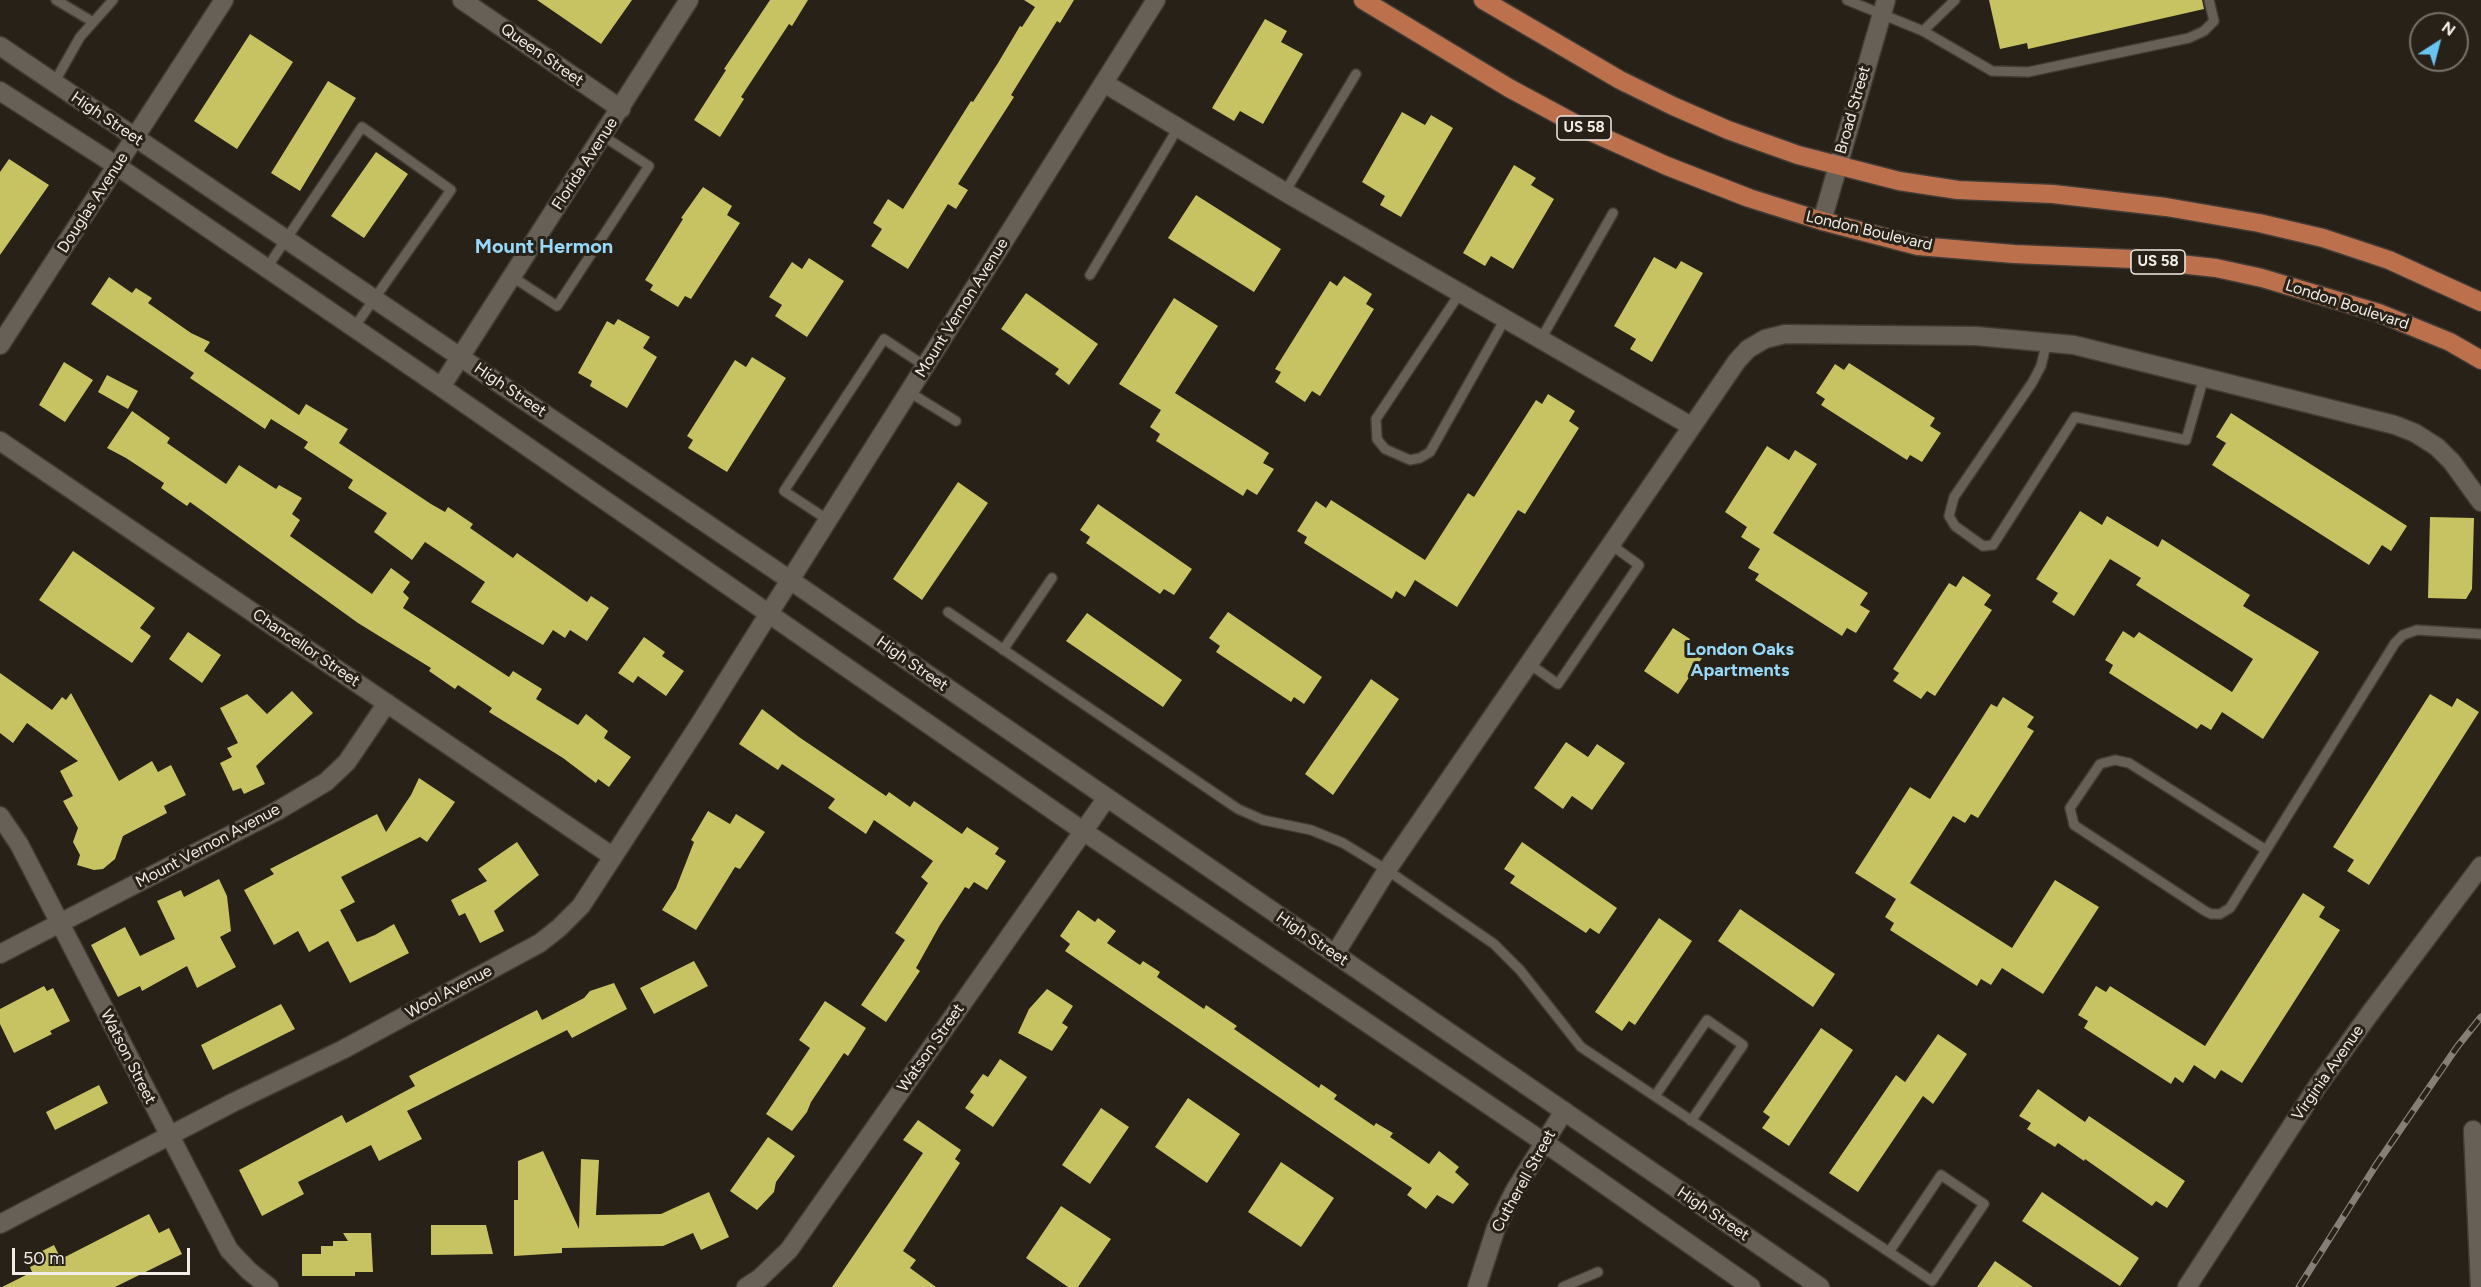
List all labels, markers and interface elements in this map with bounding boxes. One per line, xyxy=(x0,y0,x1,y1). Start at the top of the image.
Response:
north arrow xyxy=(2409,12,2469,72)
text: N xyxy=(2438,17,2459,40)
street label: Queen Street xyxy=(497,19,587,91)
street label: Broad Street xyxy=(1831,64,1875,156)
street label: High Street xyxy=(67,88,147,150)
street label: Florida Avenue xyxy=(548,114,622,214)
road number: US 58 xyxy=(1557,116,1611,140)
street label: Douglas Avenue xyxy=(53,149,133,257)
street label: London Boulevard xyxy=(1804,207,1934,255)
district label: Mount Hermon xyxy=(475,235,613,259)
street label: Mount Vernon Avenue xyxy=(911,235,1013,381)
road number: US 58 xyxy=(2131,250,2185,274)
street label: London Boulevard xyxy=(2283,276,2411,334)
street label: High Street xyxy=(470,359,550,421)
street label: Chancellor Street xyxy=(249,605,363,691)
street label: High Street xyxy=(873,632,951,696)
district label: London Oaks Apartments xyxy=(1686,639,1794,682)
street label: Mount Vernon Avenue xyxy=(133,800,283,892)
street label: High Street xyxy=(1272,908,1352,970)
street label: Wool Avenue xyxy=(403,961,495,1023)
street label: Watson Street xyxy=(894,1000,968,1096)
street label: Watson Street xyxy=(96,1007,160,1107)
street label: Virginia Avenue xyxy=(2288,1022,2368,1124)
street label: Cutherell Street xyxy=(1488,1126,1560,1236)
street label: High Street xyxy=(1673,1183,1753,1245)
scale bar xyxy=(15,1236,194,1274)
text: 50 m xyxy=(23,1247,65,1269)

